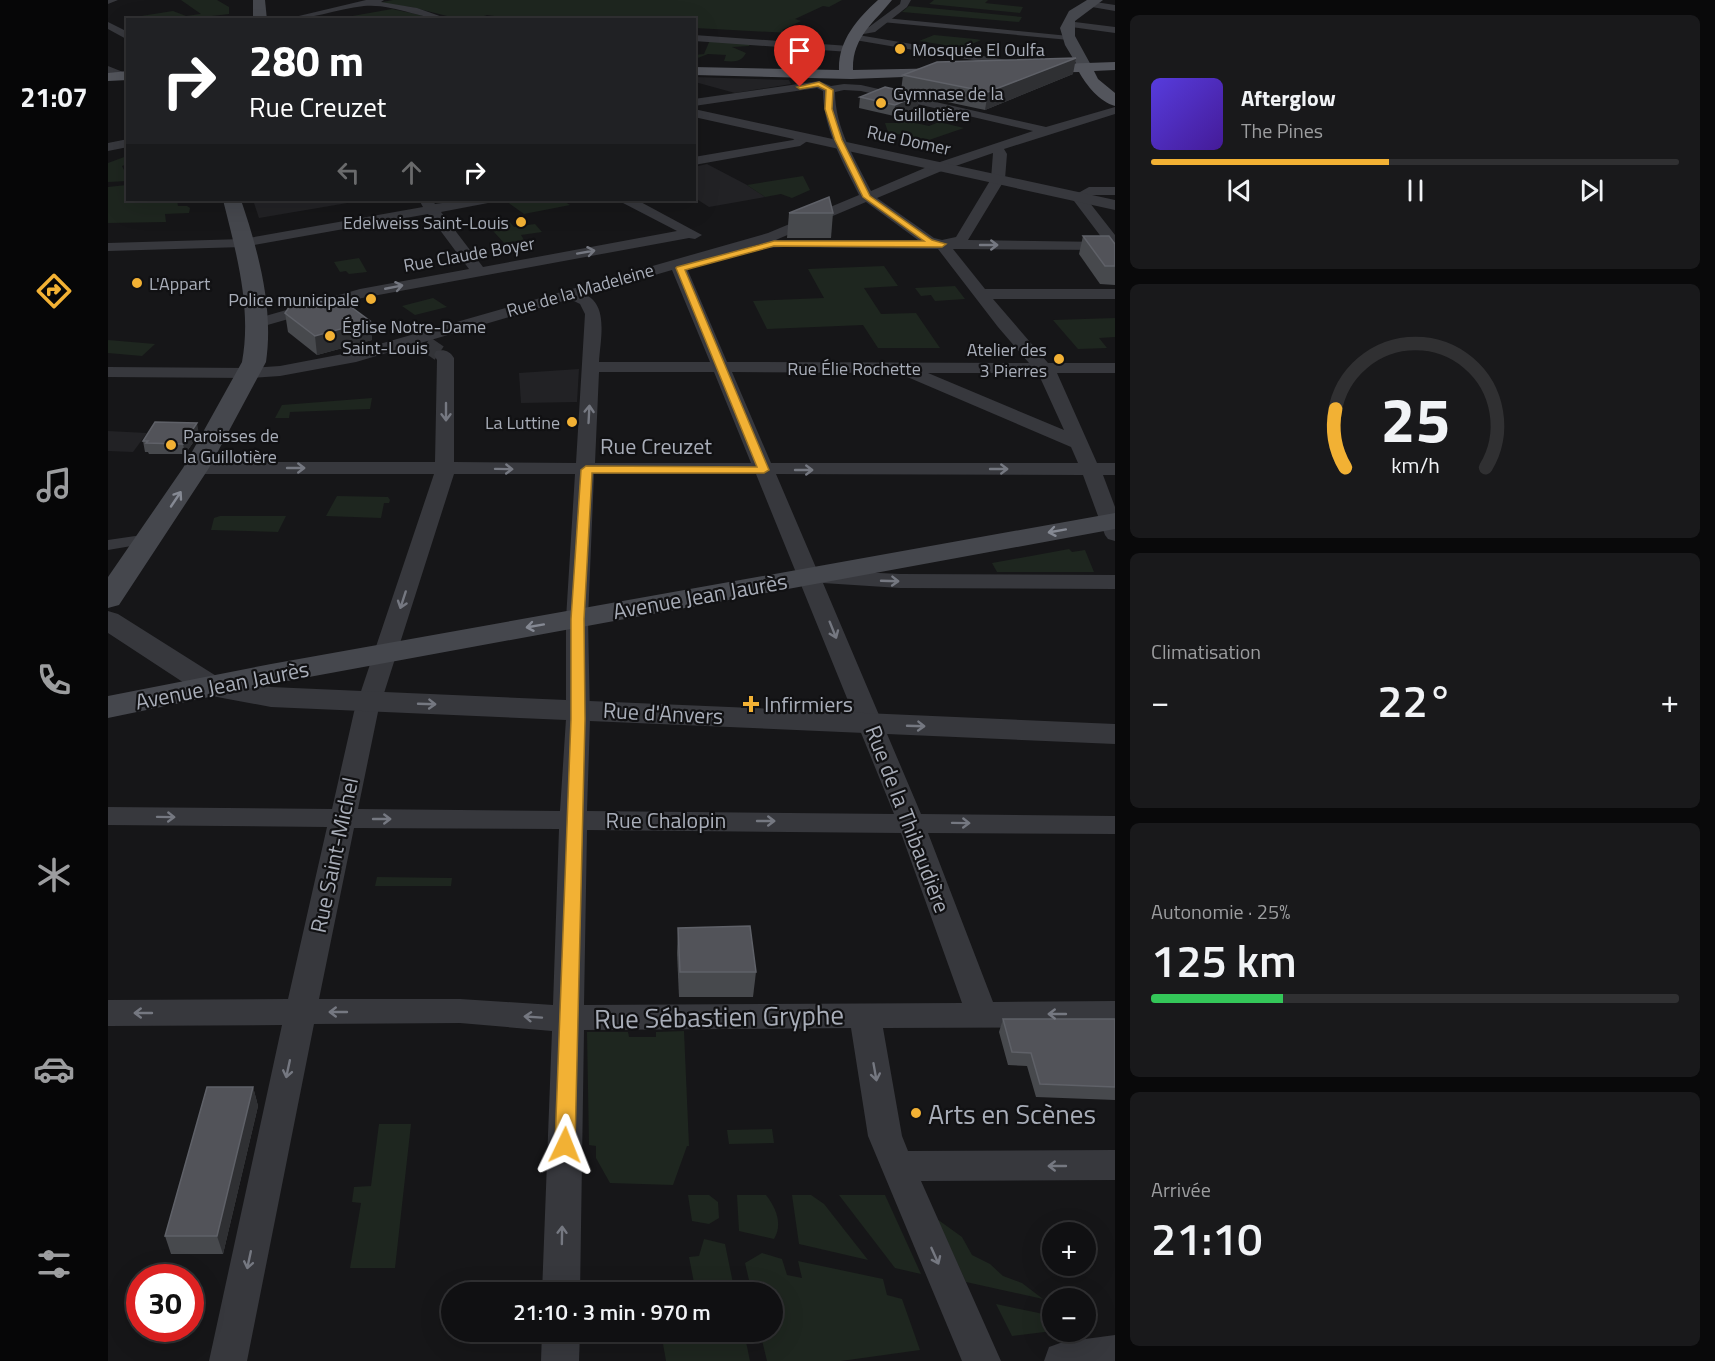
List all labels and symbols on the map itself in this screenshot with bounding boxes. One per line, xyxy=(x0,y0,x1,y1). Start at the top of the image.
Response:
pin xyxy=(774,25,825,87)
place label: Mosquée El Oulfa xyxy=(912,36,1045,63)
marker: Mosquée El Oulfa xyxy=(893,42,907,56)
place label: Gymnase de la Guillotière xyxy=(893,80,1004,128)
marker: Gymnase de la Guillotière xyxy=(874,96,888,110)
street label: Rue Domer xyxy=(865,118,953,162)
place label: Edelweiss Saint-Louis xyxy=(343,209,509,236)
marker: Edelweiss Saint-Louis xyxy=(514,215,528,229)
street label: Rue Claude Boyer xyxy=(401,229,537,279)
one-way arrow xyxy=(979,239,999,250)
one-way arrow xyxy=(576,246,595,257)
street label: Rue de la Madeleine xyxy=(503,256,657,324)
place label: L'Appart xyxy=(149,270,211,297)
marker: L'Appart xyxy=(130,276,144,290)
one-way arrow xyxy=(384,281,404,292)
place label: Police municipale xyxy=(228,286,359,313)
marker: Police municipale xyxy=(364,292,378,306)
place label: Église Notre-Dame Saint-Louis xyxy=(342,313,486,361)
marker: Église Notre-Dame Saint-Louis xyxy=(323,329,337,343)
place label: Atelier des 3 Pierres xyxy=(967,336,1047,384)
marker: Atelier des 3 Pierres xyxy=(1052,352,1066,366)
street label: Rue Élie Rochette xyxy=(787,355,921,382)
one-way arrow xyxy=(440,402,452,422)
one-way arrow xyxy=(584,404,595,424)
place label: La Luttine xyxy=(485,409,560,436)
marker: La Luttine xyxy=(565,415,579,429)
place label: Paroisses de la Guillotière xyxy=(183,422,279,470)
street label: Rue Creuzet xyxy=(600,429,712,463)
marker: Paroisses de la Guillotière xyxy=(164,438,178,452)
one-way arrow xyxy=(286,462,306,474)
one-way arrow xyxy=(493,463,513,474)
one-way arrow xyxy=(988,463,1008,475)
one-way arrow xyxy=(793,464,813,476)
one-way arrow xyxy=(170,491,182,507)
one-way arrow xyxy=(1048,526,1068,537)
street label: Avenue Jean Jaurès xyxy=(610,564,790,628)
one-way arrow xyxy=(880,575,900,586)
one-way arrow xyxy=(397,590,408,609)
one-way arrow xyxy=(526,621,545,632)
one-way arrow xyxy=(828,621,839,639)
street label: Avenue Jean Jaurès xyxy=(132,651,312,719)
place label: Infirmiers xyxy=(764,687,853,721)
street label: Rue d'Anvers xyxy=(602,693,724,733)
marker: Infirmiers xyxy=(742,695,760,713)
one-way arrow xyxy=(417,699,437,710)
street label: Rue de la Thibaudière xyxy=(857,720,959,918)
one-way arrow xyxy=(905,720,925,731)
street label: Rue Saint-Michel xyxy=(301,774,367,936)
street label: Rue Chalopin xyxy=(606,803,726,837)
one-way arrow xyxy=(156,811,176,823)
one-way arrow xyxy=(372,813,392,825)
one-way arrow xyxy=(756,815,776,827)
one-way arrow xyxy=(951,817,971,828)
street label: Rue Sébastien Gryphe xyxy=(594,993,844,1039)
one-way arrow xyxy=(329,1006,349,1018)
one-way arrow xyxy=(134,1007,154,1019)
one-way arrow xyxy=(1047,1008,1067,1019)
one-way arrow xyxy=(524,1011,544,1022)
one-way arrow xyxy=(282,1059,293,1078)
one-way arrow xyxy=(869,1062,880,1082)
place label: Arts en Scènes xyxy=(928,1093,1096,1134)
marker: Arts en Scènes xyxy=(909,1106,923,1120)
position arrow xyxy=(533,1113,597,1177)
one-way arrow xyxy=(1047,1160,1067,1171)
one-way arrow xyxy=(556,1225,568,1245)
one-way arrow xyxy=(930,1247,942,1265)
one-way arrow xyxy=(243,1250,254,1269)
speed limit sign: 30 xyxy=(126,1264,204,1342)

